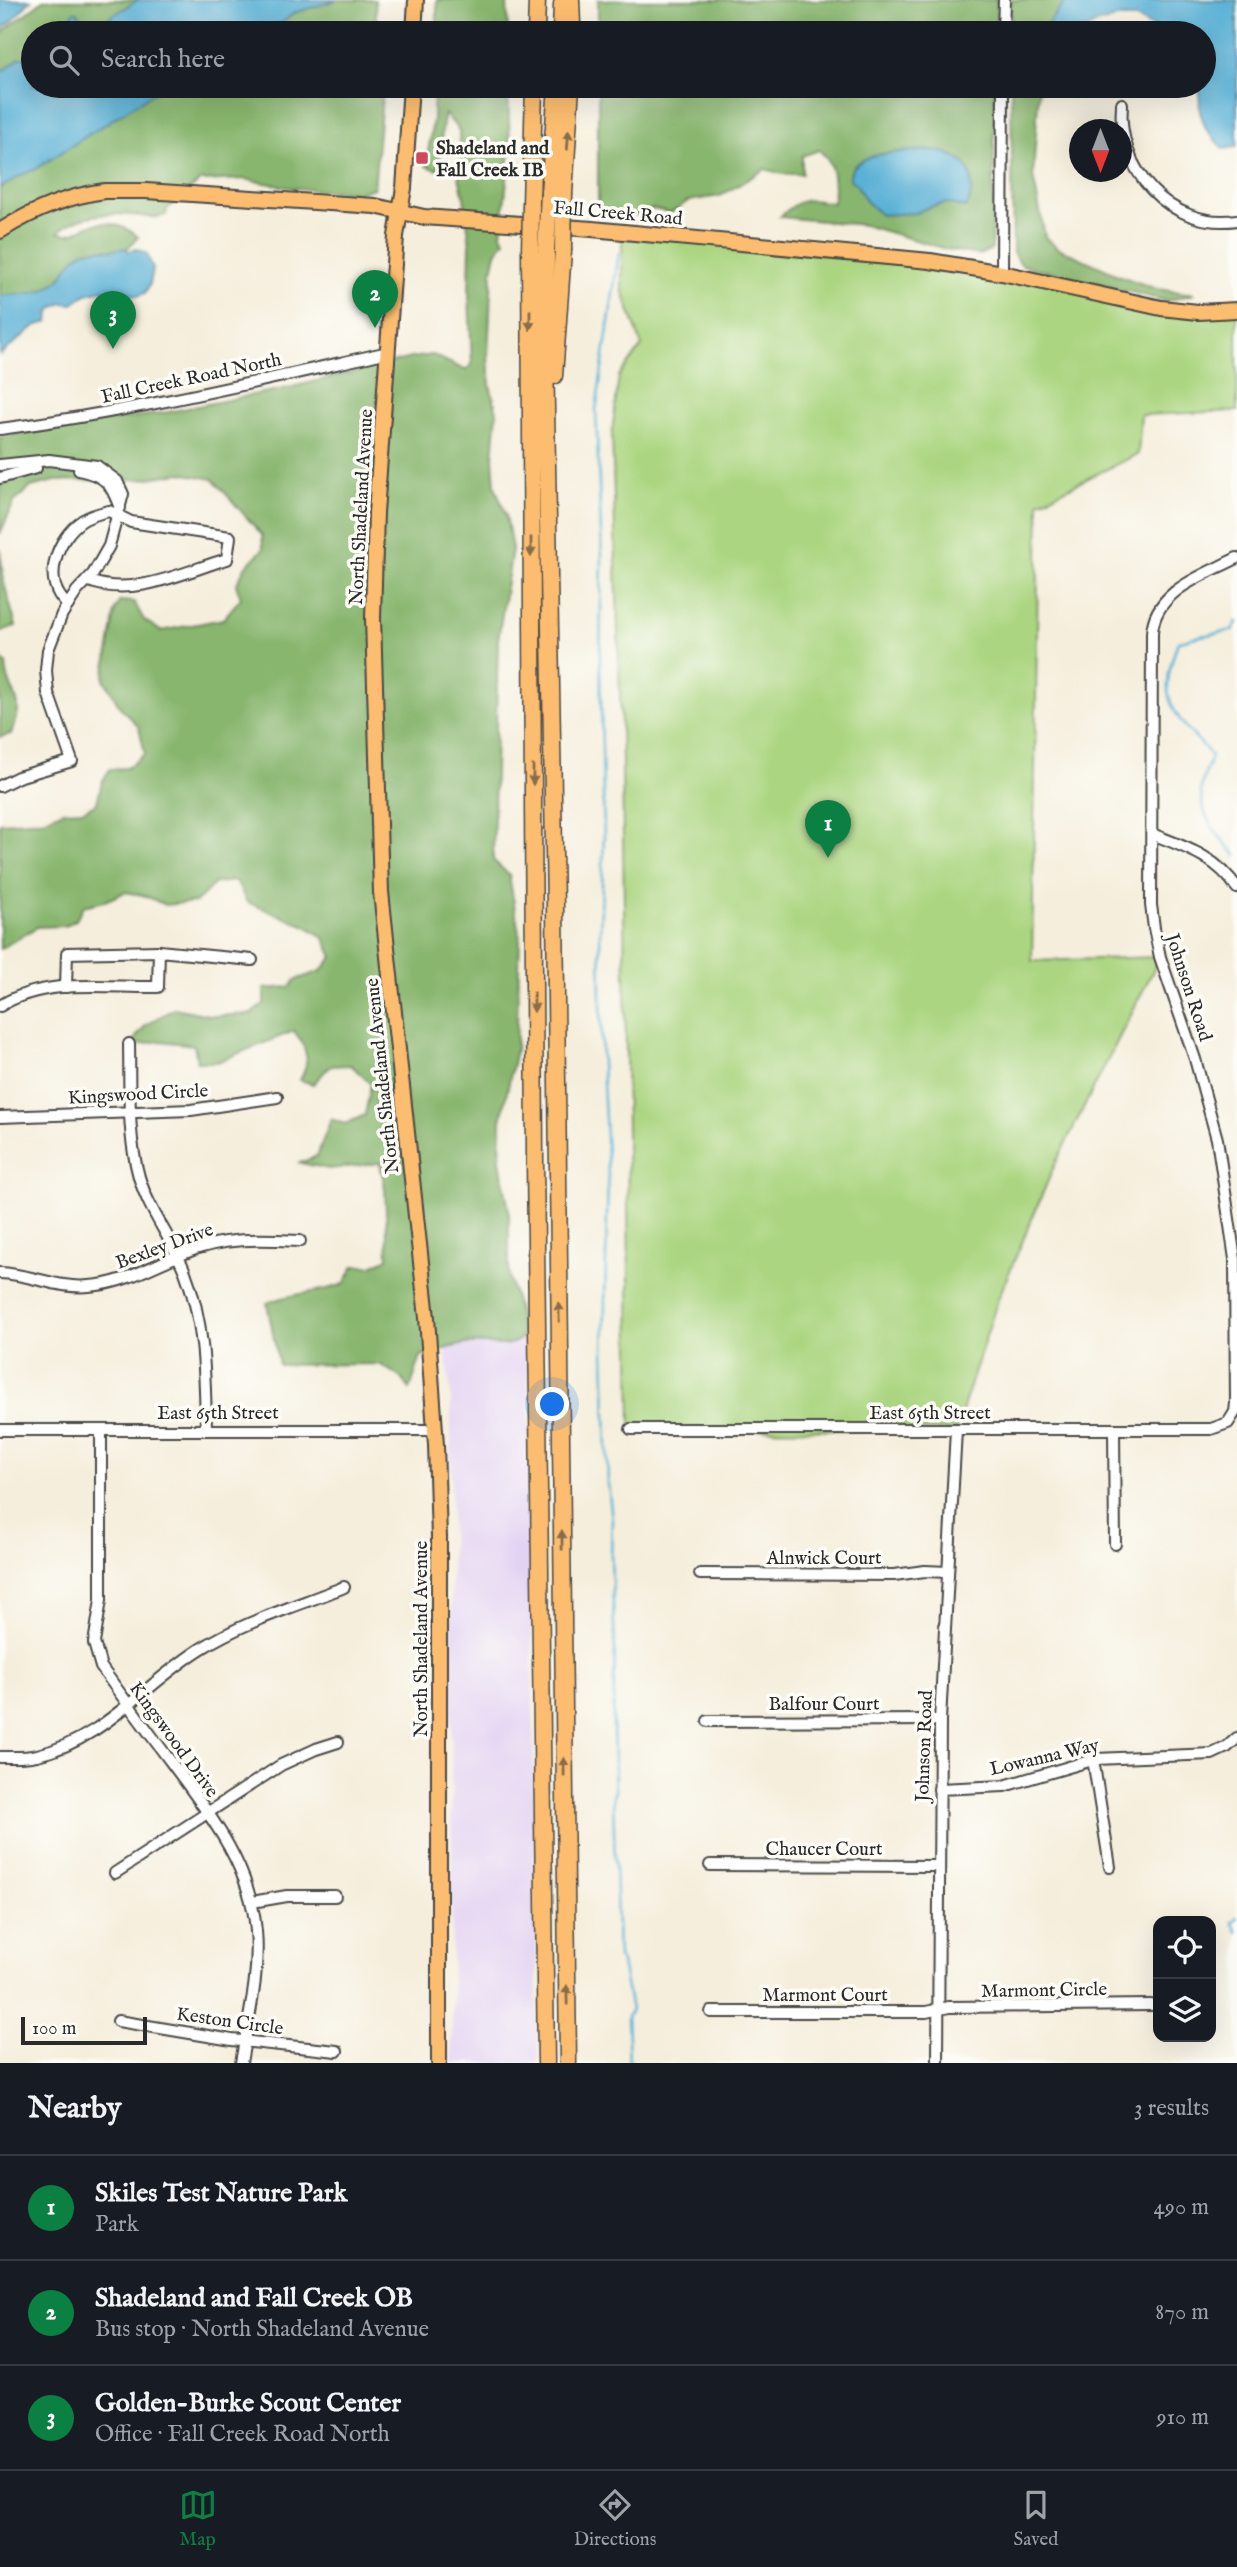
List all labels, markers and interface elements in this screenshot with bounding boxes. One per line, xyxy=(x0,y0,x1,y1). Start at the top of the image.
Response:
search box xyxy=(21,21,1216,98)
icon: search xyxy=(45,41,83,79)
text: Search here xyxy=(101,43,225,76)
north arrow xyxy=(1069,119,1132,182)
one-way arrow xyxy=(562,129,573,151)
place label: Shadeland and Fall Creek IB xyxy=(436,137,550,183)
marker: Shadeland and Fall Creek IB xyxy=(414,150,430,166)
street label: Fall Creek Road xyxy=(552,196,684,232)
pin: 2 xyxy=(352,270,398,328)
pin: 3 xyxy=(90,291,136,349)
one-way arrow xyxy=(524,309,536,331)
street label: Fall Creek Road North xyxy=(99,348,284,410)
street label: North Shadeland Avenue xyxy=(345,408,379,606)
one-way arrow xyxy=(525,536,537,558)
one-way arrow xyxy=(527,764,539,786)
pin: 1 xyxy=(805,800,851,858)
street label: Johnson Road xyxy=(1159,929,1217,1045)
street label: North Shadeland Avenue xyxy=(361,976,405,1175)
one-way arrow xyxy=(528,991,540,1013)
street label: Kingswood Circle xyxy=(67,1079,209,1111)
street label: Bexley Drive xyxy=(113,1218,217,1276)
one-way arrow xyxy=(553,1301,565,1323)
your location xyxy=(535,1387,569,1421)
street label: East 65th Street xyxy=(157,1402,279,1426)
street label: East 65th Street xyxy=(869,1402,991,1426)
one-way arrow xyxy=(556,1529,568,1551)
street label: North Shadeland Avenue xyxy=(410,1540,434,1737)
street label: Alnwick Court xyxy=(765,1547,882,1571)
street label: Kingswood Drive xyxy=(123,1678,224,1803)
street label: Johnson Road xyxy=(911,1689,939,1804)
street label: Balfour Court xyxy=(768,1693,880,1717)
street label: Lowanna Way xyxy=(988,1734,1102,1782)
one-way arrow xyxy=(558,1756,570,1778)
street label: Chaucer Court xyxy=(766,1838,883,1862)
map controls xyxy=(1153,1916,1216,2042)
button: locate xyxy=(1153,1916,1216,1979)
street label: Marmont Circle xyxy=(981,1978,1108,2004)
button: layers xyxy=(1153,1979,1216,2042)
one-way arrow xyxy=(561,1984,573,2006)
street label: Marmont Court xyxy=(762,1984,888,2008)
street label: Keston Circle xyxy=(175,2003,285,2041)
scale bar xyxy=(21,2014,147,2046)
text: 100 m xyxy=(32,2017,76,2041)
text: Nearby xyxy=(28,2090,121,2128)
text: 3 results xyxy=(1134,2094,1209,2123)
text: Skiles Test Nature Park xyxy=(95,2177,347,2210)
text: 1 xyxy=(47,2193,55,2222)
text: 490 m xyxy=(1154,2193,1209,2222)
text: Park xyxy=(95,2210,139,2239)
text: Shadeland and Fall Creek OB xyxy=(95,2282,413,2315)
text: 2 xyxy=(46,2298,56,2327)
text: 870 m xyxy=(1155,2298,1209,2327)
text: Bus stop · North Shadeland Avenue xyxy=(95,2315,429,2344)
text: Golden-Burke Scout Center xyxy=(95,2387,401,2420)
text: 3 xyxy=(47,2403,55,2432)
text: 910 m xyxy=(1156,2403,1209,2432)
text: Office · Fall Creek Road North xyxy=(95,2420,390,2449)
tab: Map xyxy=(179,2486,217,2552)
tab: Directions xyxy=(574,2486,656,2552)
tab: Saved xyxy=(1013,2486,1058,2552)

